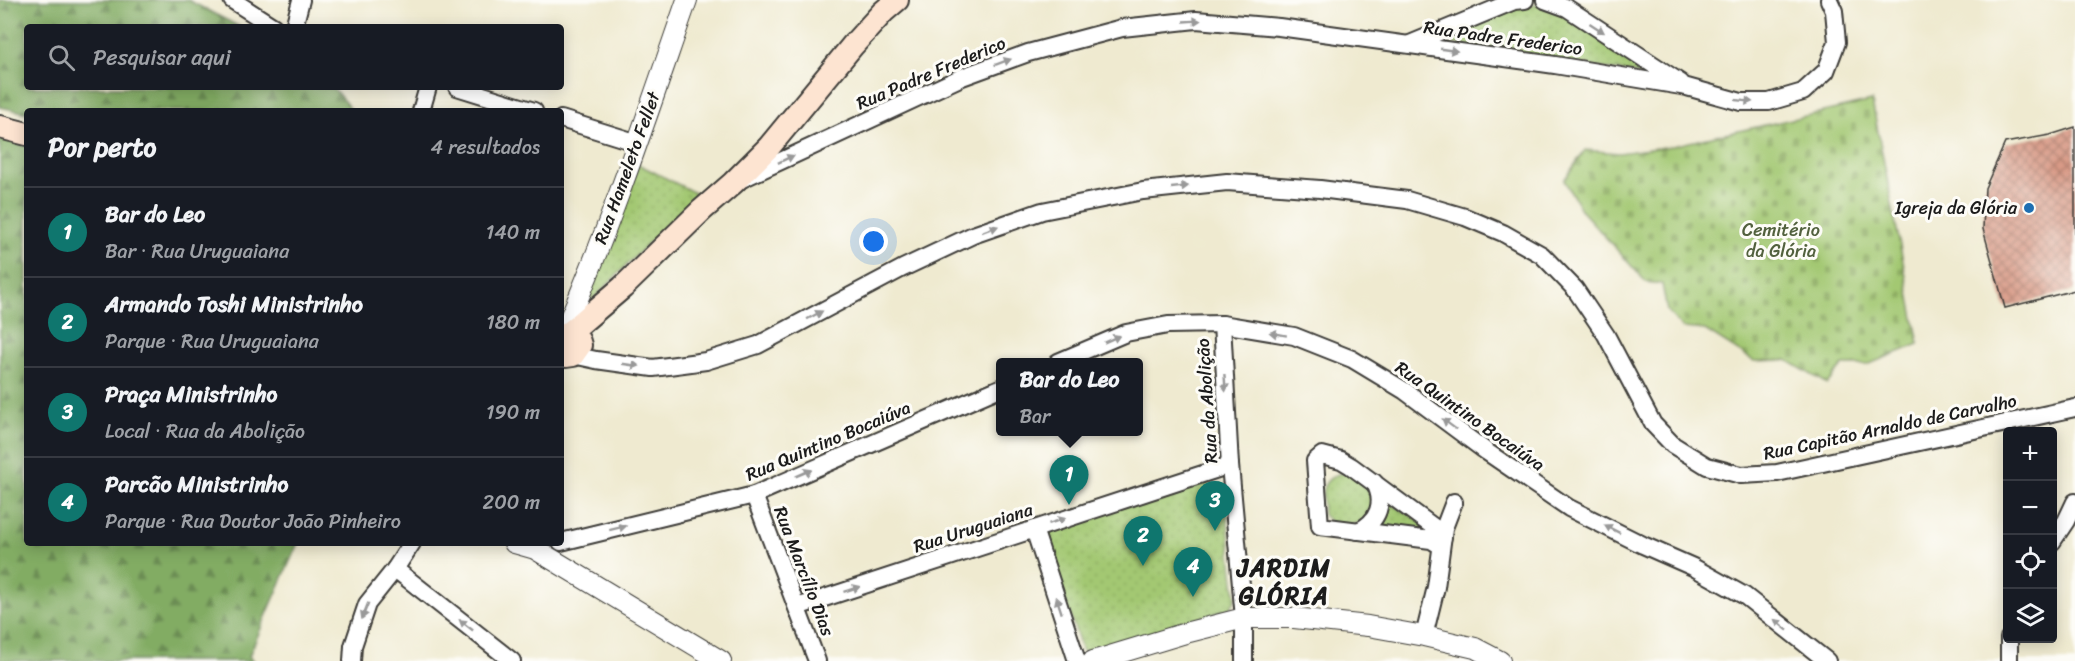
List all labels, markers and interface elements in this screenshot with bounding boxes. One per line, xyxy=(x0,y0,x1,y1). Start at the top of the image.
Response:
street label: Rua Padre Frederico xyxy=(1422,11,1584,65)
one-way arrow xyxy=(1183,16,1202,26)
one-way arrow xyxy=(1588,22,1605,33)
search box xyxy=(24,24,564,90)
street label: Rua Padre Frederico xyxy=(851,27,1011,119)
text: Pesquisar aqui xyxy=(93,38,231,77)
icon: search xyxy=(45,41,78,74)
one-way arrow xyxy=(1439,45,1458,54)
one-way arrow xyxy=(994,57,1012,67)
street label: Rua Hameleto Fellet xyxy=(585,87,670,249)
one-way arrow xyxy=(1734,96,1753,106)
text: Por perto xyxy=(48,124,156,170)
text: 4 resultados xyxy=(431,130,540,165)
one-way arrow xyxy=(778,154,795,163)
one-way arrow xyxy=(1171,182,1190,192)
place label: Igreja da Glória xyxy=(1894,192,2018,224)
text: Bar do Leo xyxy=(105,195,205,234)
marker: Igreja da Glória xyxy=(2022,201,2036,215)
park label: Cemitério da Glória xyxy=(1742,214,1820,267)
text: 1 xyxy=(63,215,72,250)
text: 140 m xyxy=(486,215,540,250)
one-way arrow xyxy=(981,224,999,234)
your location xyxy=(859,227,888,256)
text: Bar · Rua Uruguaiana xyxy=(105,234,289,269)
text: Armando Toshi Ministrinho xyxy=(105,285,363,324)
text: 2 xyxy=(62,305,73,340)
text: 180 m xyxy=(486,305,540,340)
one-way arrow xyxy=(807,310,824,320)
text: Parque · Rua Uruguaiana xyxy=(105,324,319,359)
one-way arrow xyxy=(1268,329,1287,338)
one-way arrow xyxy=(1103,334,1121,343)
street label: Rua da Abolição xyxy=(1187,337,1227,465)
street label: Rua Quintino Bocaiúva xyxy=(1388,352,1552,480)
popup xyxy=(996,358,1143,436)
one-way arrow xyxy=(622,360,641,369)
text: Bar do Leo xyxy=(1019,360,1120,399)
one-way arrow xyxy=(1221,373,1230,392)
text: Praça Ministrinho xyxy=(105,375,277,414)
street label: Rua Capitão Arnaldo de Carvalho xyxy=(1760,384,2020,470)
street label: Rua Quintino Bocaiúva xyxy=(740,392,916,490)
text: 3 xyxy=(62,395,73,430)
text: 190 m xyxy=(486,395,540,430)
text: Bar xyxy=(1019,399,1050,434)
text: Local · Rua da Abolição xyxy=(105,414,305,449)
one-way arrow xyxy=(1441,418,1456,430)
map controls xyxy=(2003,427,2057,643)
button: + xyxy=(2003,427,2057,481)
pin: 1 xyxy=(1050,456,1088,505)
text: Parcão Ministrinho xyxy=(105,465,288,504)
one-way arrow xyxy=(796,469,813,478)
button: − xyxy=(2003,481,2057,535)
pin: 3 xyxy=(1196,482,1234,531)
text: 4 xyxy=(61,485,74,520)
text: 200 m xyxy=(483,485,540,520)
street label: Rua Uruguaiana xyxy=(909,493,1038,562)
street label: Rua Marcílio Dias xyxy=(765,501,844,641)
text: Parque · Rua Doutor João Pinheiro xyxy=(105,504,401,539)
one-way arrow xyxy=(1048,516,1066,526)
pin: 2 xyxy=(1124,516,1162,566)
one-way arrow xyxy=(609,523,627,533)
one-way arrow xyxy=(1603,525,1621,535)
button: locate xyxy=(2003,535,2057,589)
district label: JARDIM GLÓRIA xyxy=(1235,547,1331,617)
pin: 4 xyxy=(1174,548,1212,597)
one-way arrow xyxy=(843,583,861,593)
button: layers xyxy=(2003,589,2057,643)
one-way arrow xyxy=(1054,596,1063,614)
one-way arrow xyxy=(360,603,370,621)
one-way arrow xyxy=(458,618,474,631)
one-way arrow xyxy=(1773,618,1789,631)

